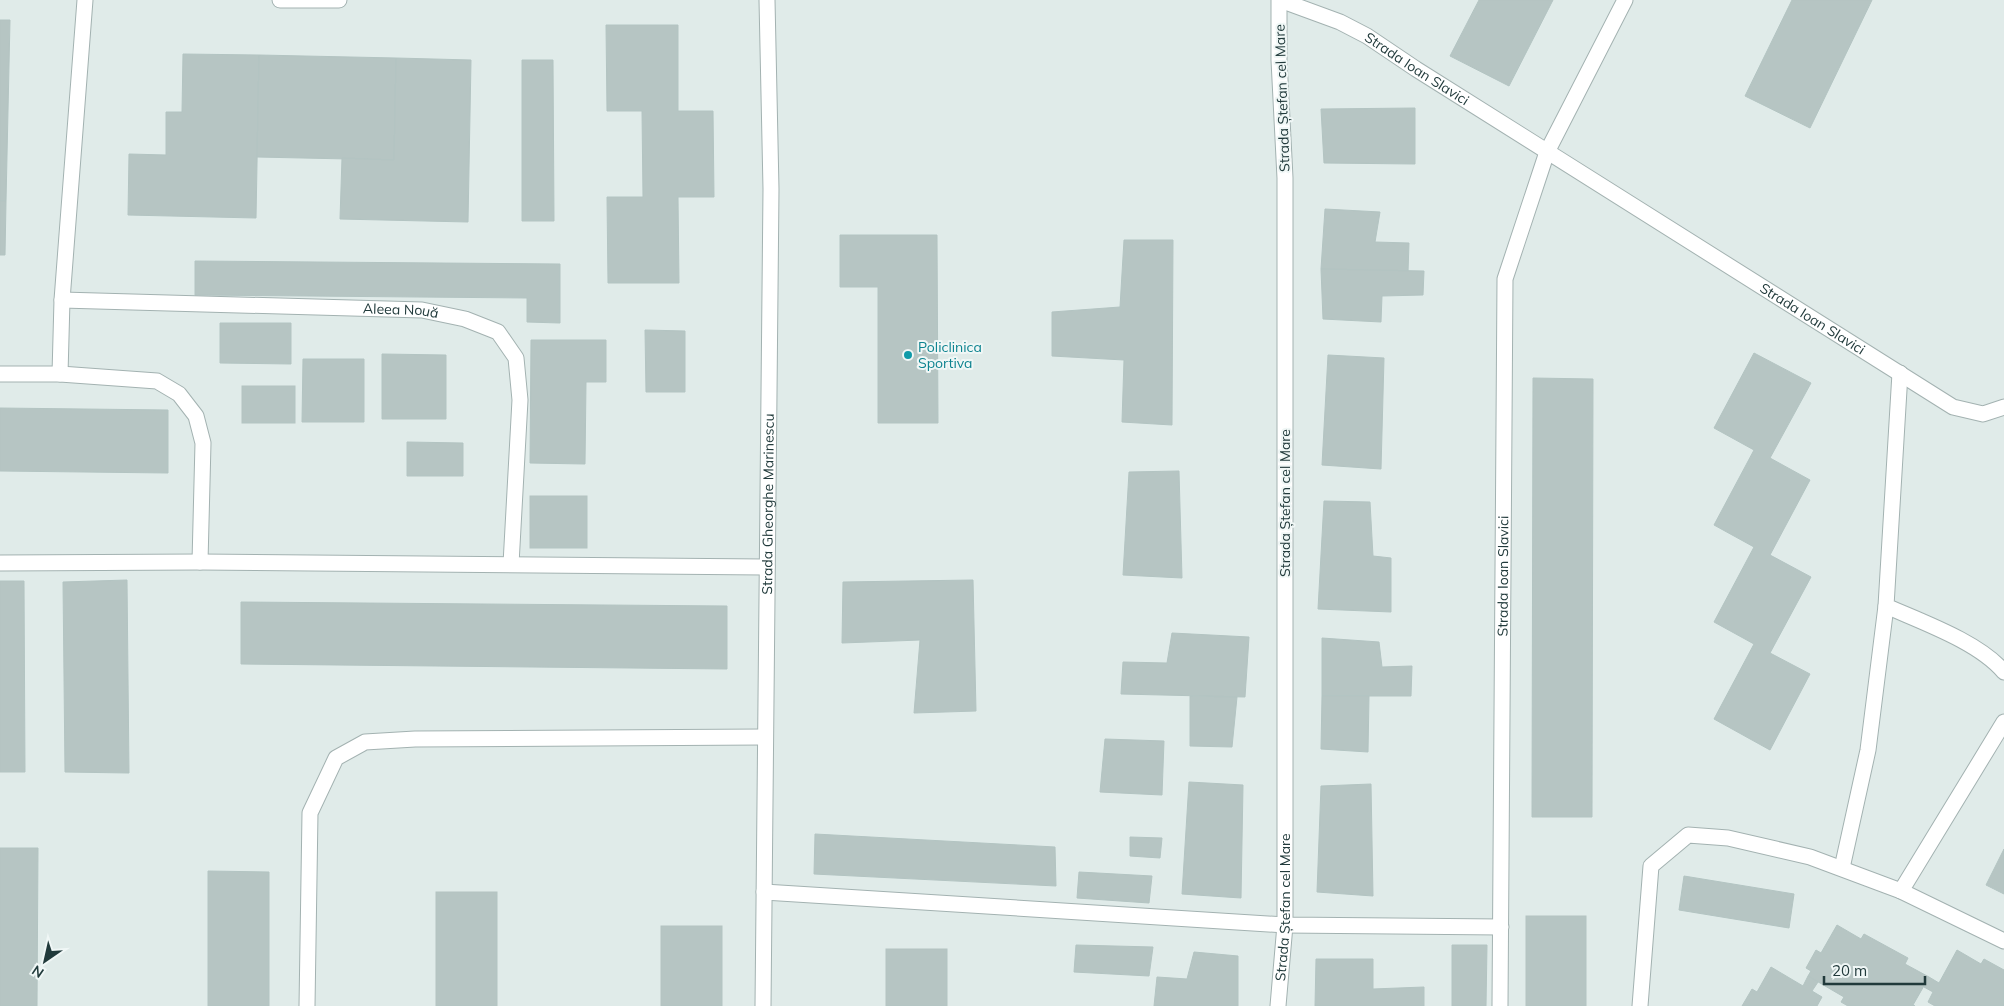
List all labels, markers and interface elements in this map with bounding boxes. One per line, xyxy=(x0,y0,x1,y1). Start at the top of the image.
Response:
street label: Strada Ștefan cel Mare xyxy=(1270,24,1294,172)
street label: Strada Ioan Slavici xyxy=(1361,28,1472,109)
street label: Strada Ioan Slavici xyxy=(1757,279,1869,358)
street label: Aleea Nouă xyxy=(363,299,440,322)
place label: Policlinica Sportiva xyxy=(918,338,982,372)
marker: Policlinica Sportiva xyxy=(902,349,914,361)
street label: Strada Gheorghe Marinescu xyxy=(758,413,778,595)
street label: Strada Ștefan cel Mare xyxy=(1276,429,1294,577)
street label: Strada Ioan Slavici xyxy=(1494,515,1512,637)
street label: Strada Ștefan cel Mare xyxy=(1271,833,1294,982)
north arrow xyxy=(20,936,70,986)
scale bar xyxy=(1824,954,1925,986)
text: N xyxy=(28,961,47,982)
text: 20 m xyxy=(1832,961,1867,980)

